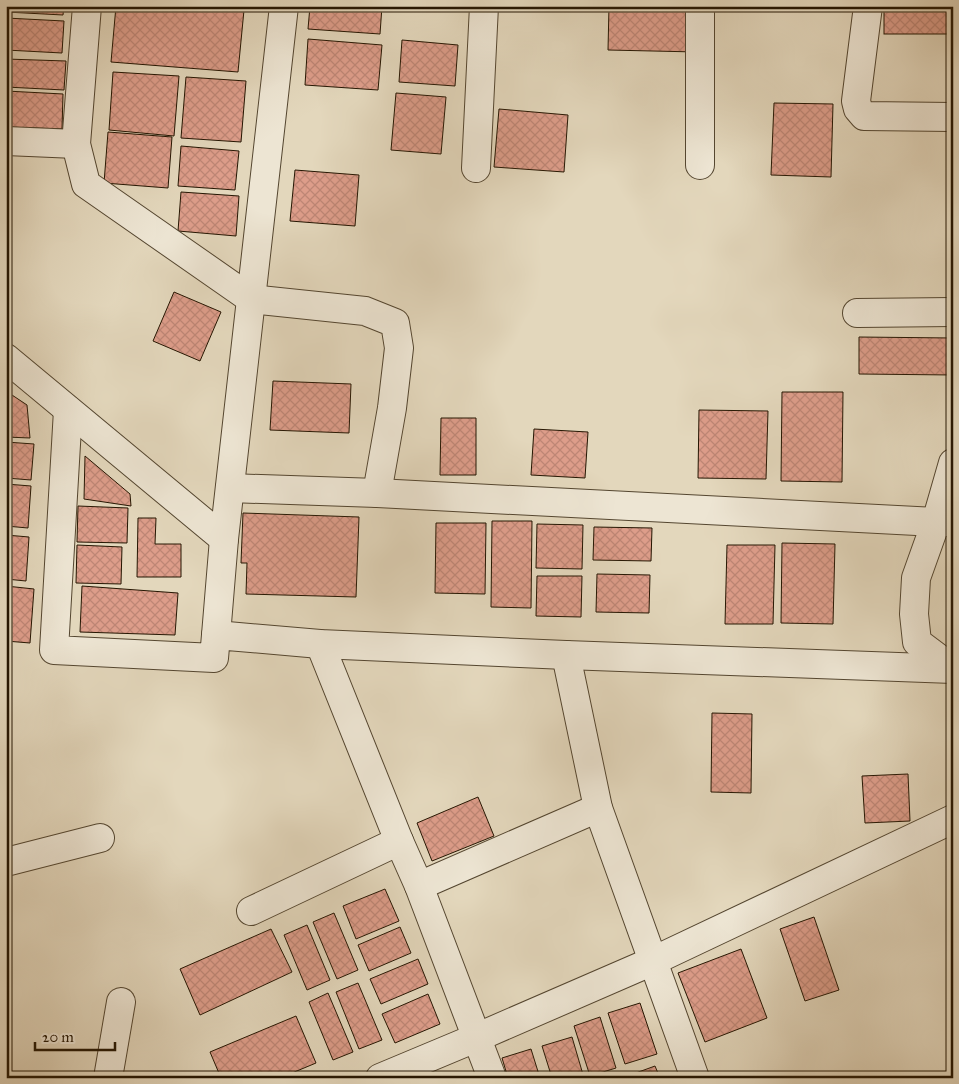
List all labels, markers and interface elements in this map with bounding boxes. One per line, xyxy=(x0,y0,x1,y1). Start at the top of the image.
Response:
scale bar xyxy=(35,1019,115,1051)
text: 20 m xyxy=(42,1028,74,1046)

